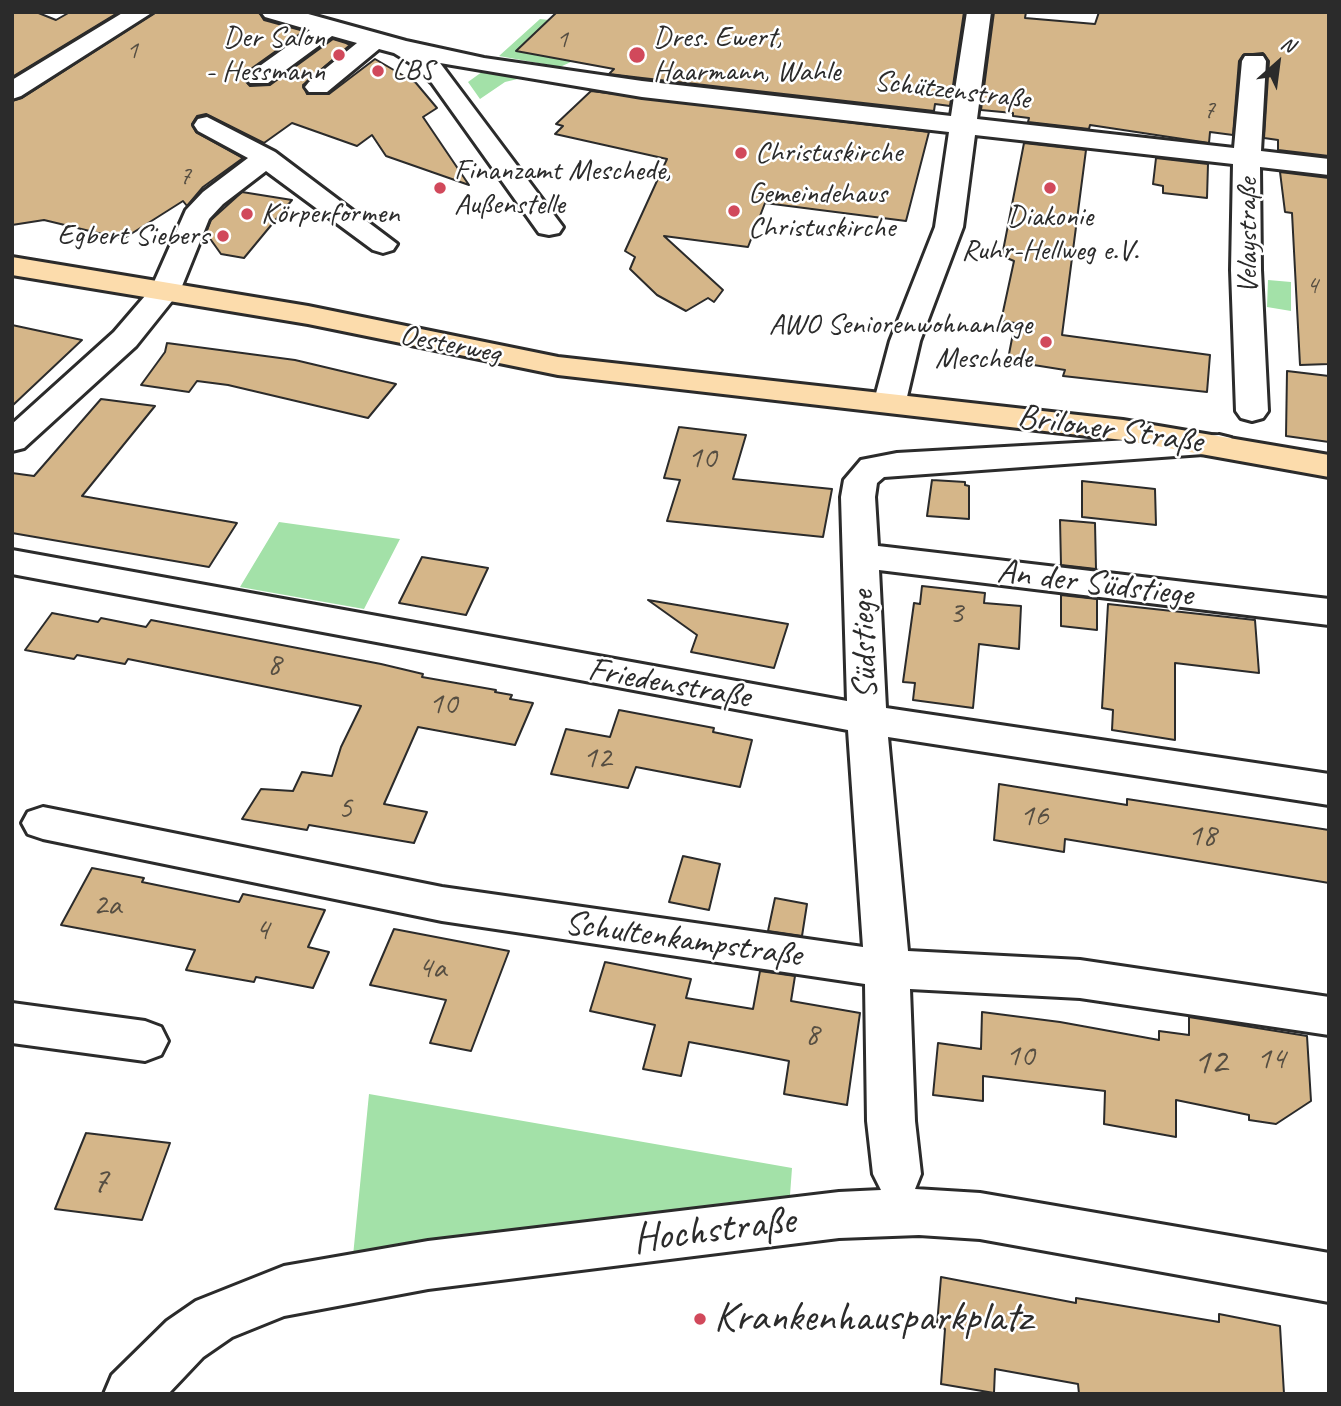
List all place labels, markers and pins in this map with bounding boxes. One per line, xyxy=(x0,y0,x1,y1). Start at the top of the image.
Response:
place label: Der Salon - Hessmann xyxy=(205,20,325,90)
place label: Dres. Ewert, Haarmann, Wahle xyxy=(653,20,840,90)
marker: Dres. Ewert, Haarmann, Wahle xyxy=(627,45,647,65)
marker: Der Salon - Hessmann xyxy=(331,47,347,63)
place label: LBS xyxy=(392,53,434,89)
marker: LBS xyxy=(370,63,386,79)
place label: Christuskirche xyxy=(755,135,902,171)
marker: Christuskirche xyxy=(733,145,749,161)
place label: Finanzamt Meschede, Außenstelle xyxy=(454,153,671,224)
place label: Gemeindehaus Christuskirche xyxy=(748,176,895,246)
marker: Finanzamt Meschede, Außenstelle xyxy=(432,180,448,196)
marker: Diakonie Ruhr-Hellweg e.V. xyxy=(1042,180,1058,196)
place label: Körperformen xyxy=(261,196,399,232)
place label: Diakonie Ruhr-Hellweg e.V. xyxy=(961,199,1139,270)
marker: Gemeindehaus Christuskirche xyxy=(726,203,742,219)
marker: Körperformen xyxy=(239,206,255,222)
place label: Egbert Siebers xyxy=(57,218,209,254)
marker: Egbert Siebers xyxy=(215,228,231,244)
place label: AWO Seniorenwohnanlage Meschede xyxy=(769,307,1032,378)
marker: AWO Seniorenwohnanlage Meschede xyxy=(1038,334,1054,350)
place label: Krankenhausparkplatz xyxy=(714,1294,1032,1344)
marker: Krankenhausparkplatz xyxy=(692,1311,708,1327)

